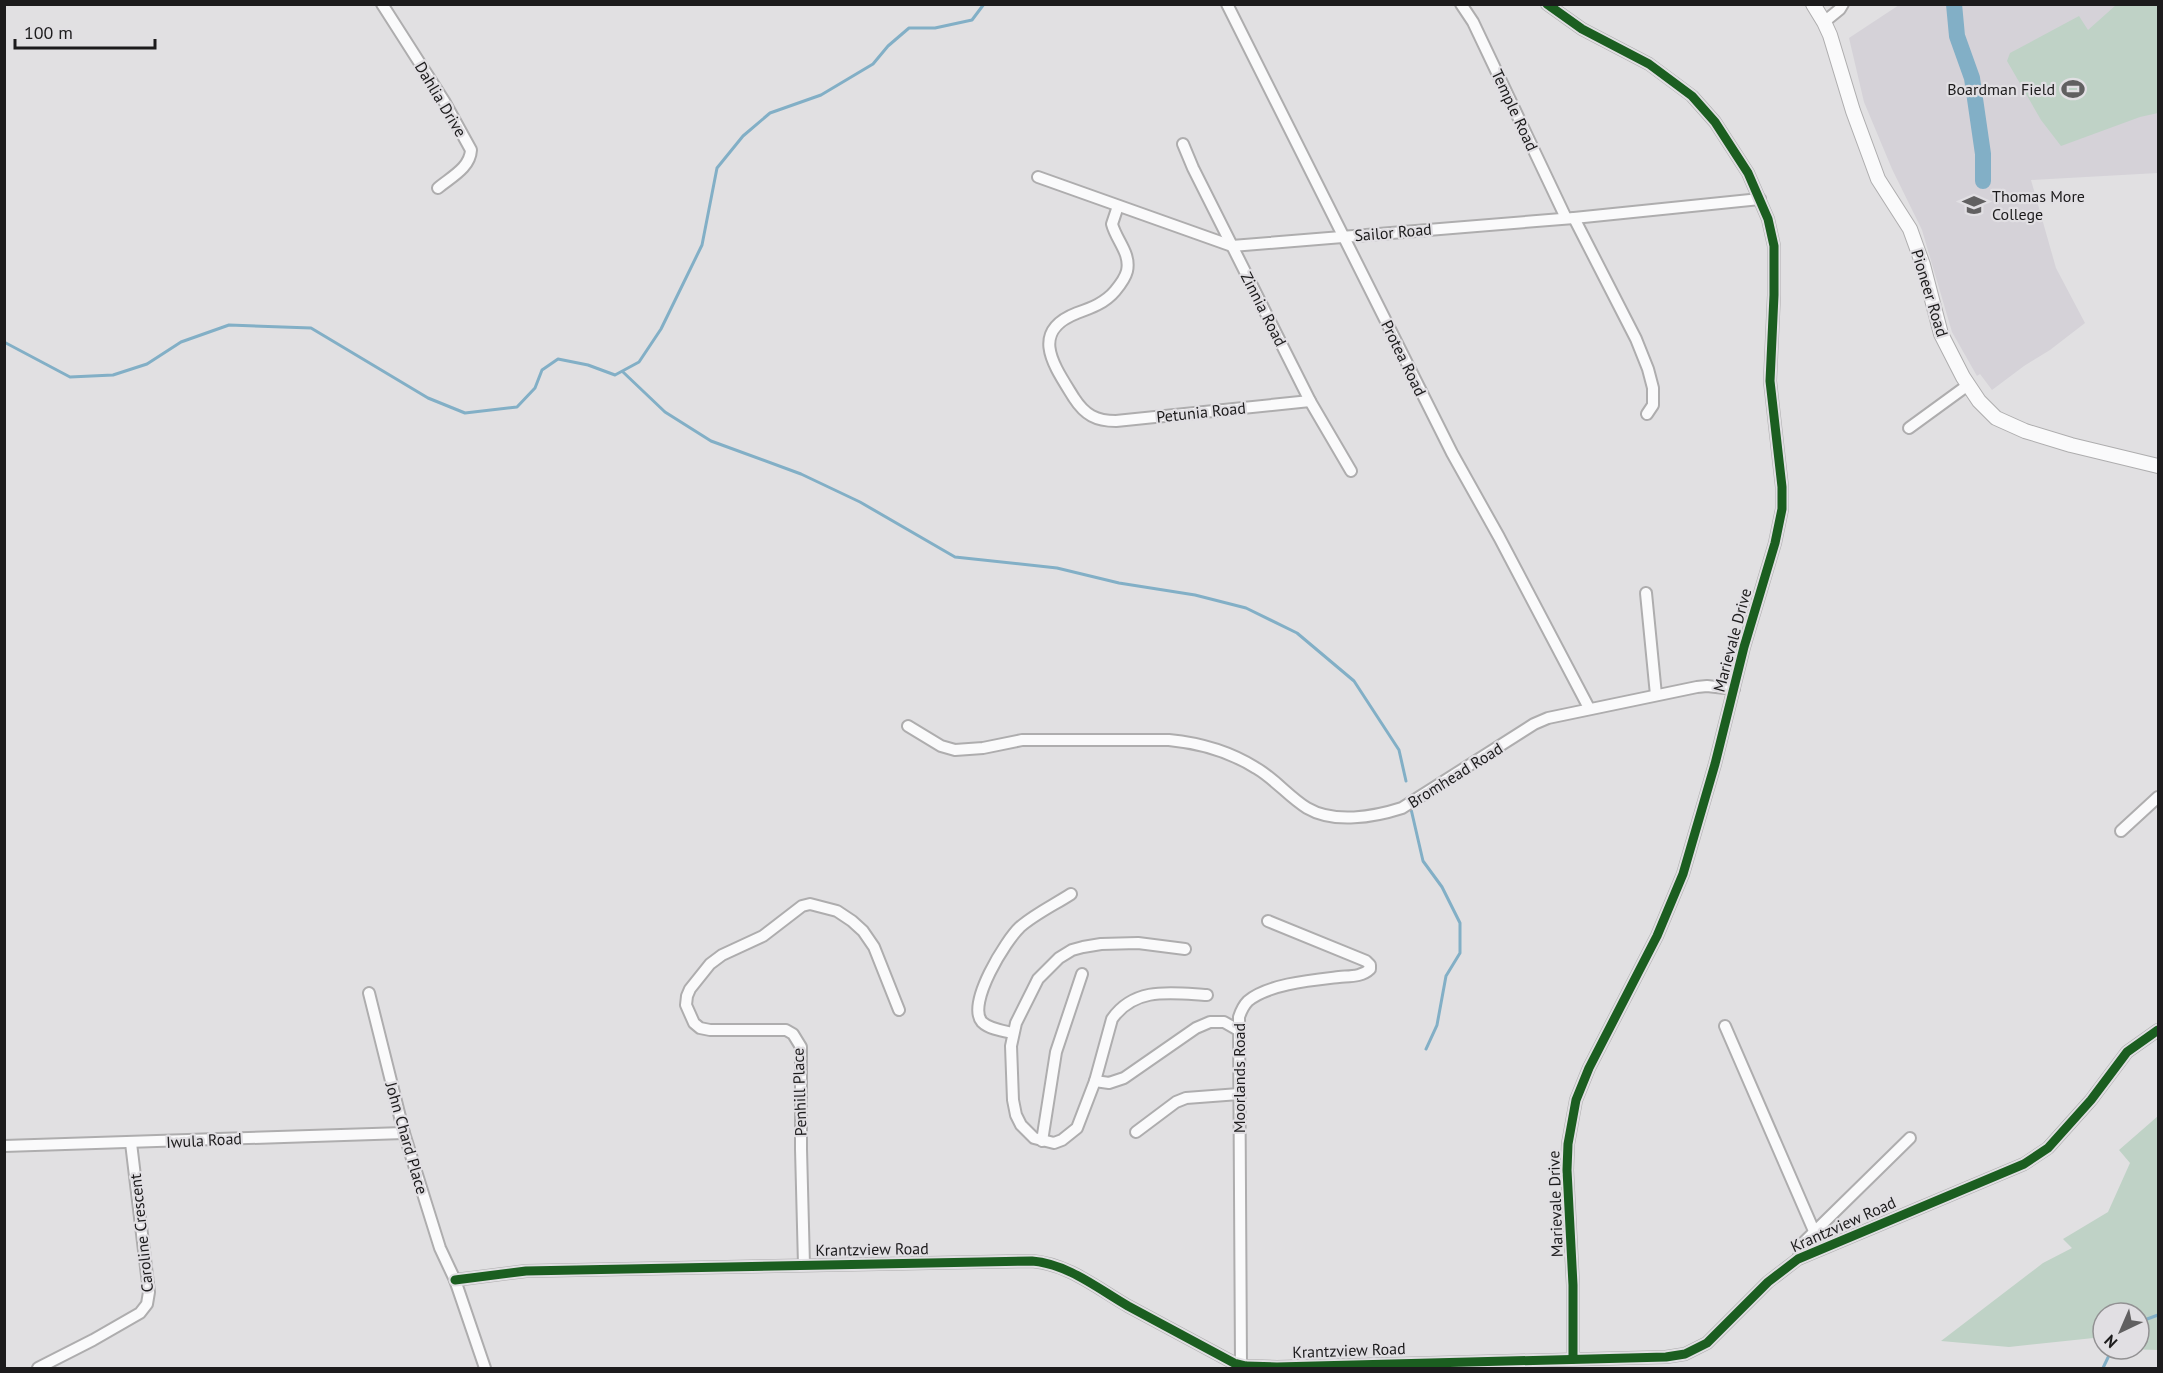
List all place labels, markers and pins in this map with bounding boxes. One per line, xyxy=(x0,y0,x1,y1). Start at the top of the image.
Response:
sports icon: Boardman Field xyxy=(2060,76,2086,102)
place label: Boardman Field xyxy=(1947,79,2055,99)
place label: Thomas More College xyxy=(1992,186,2085,224)
school or university icon: Thomas More College xyxy=(1961,192,1987,218)

